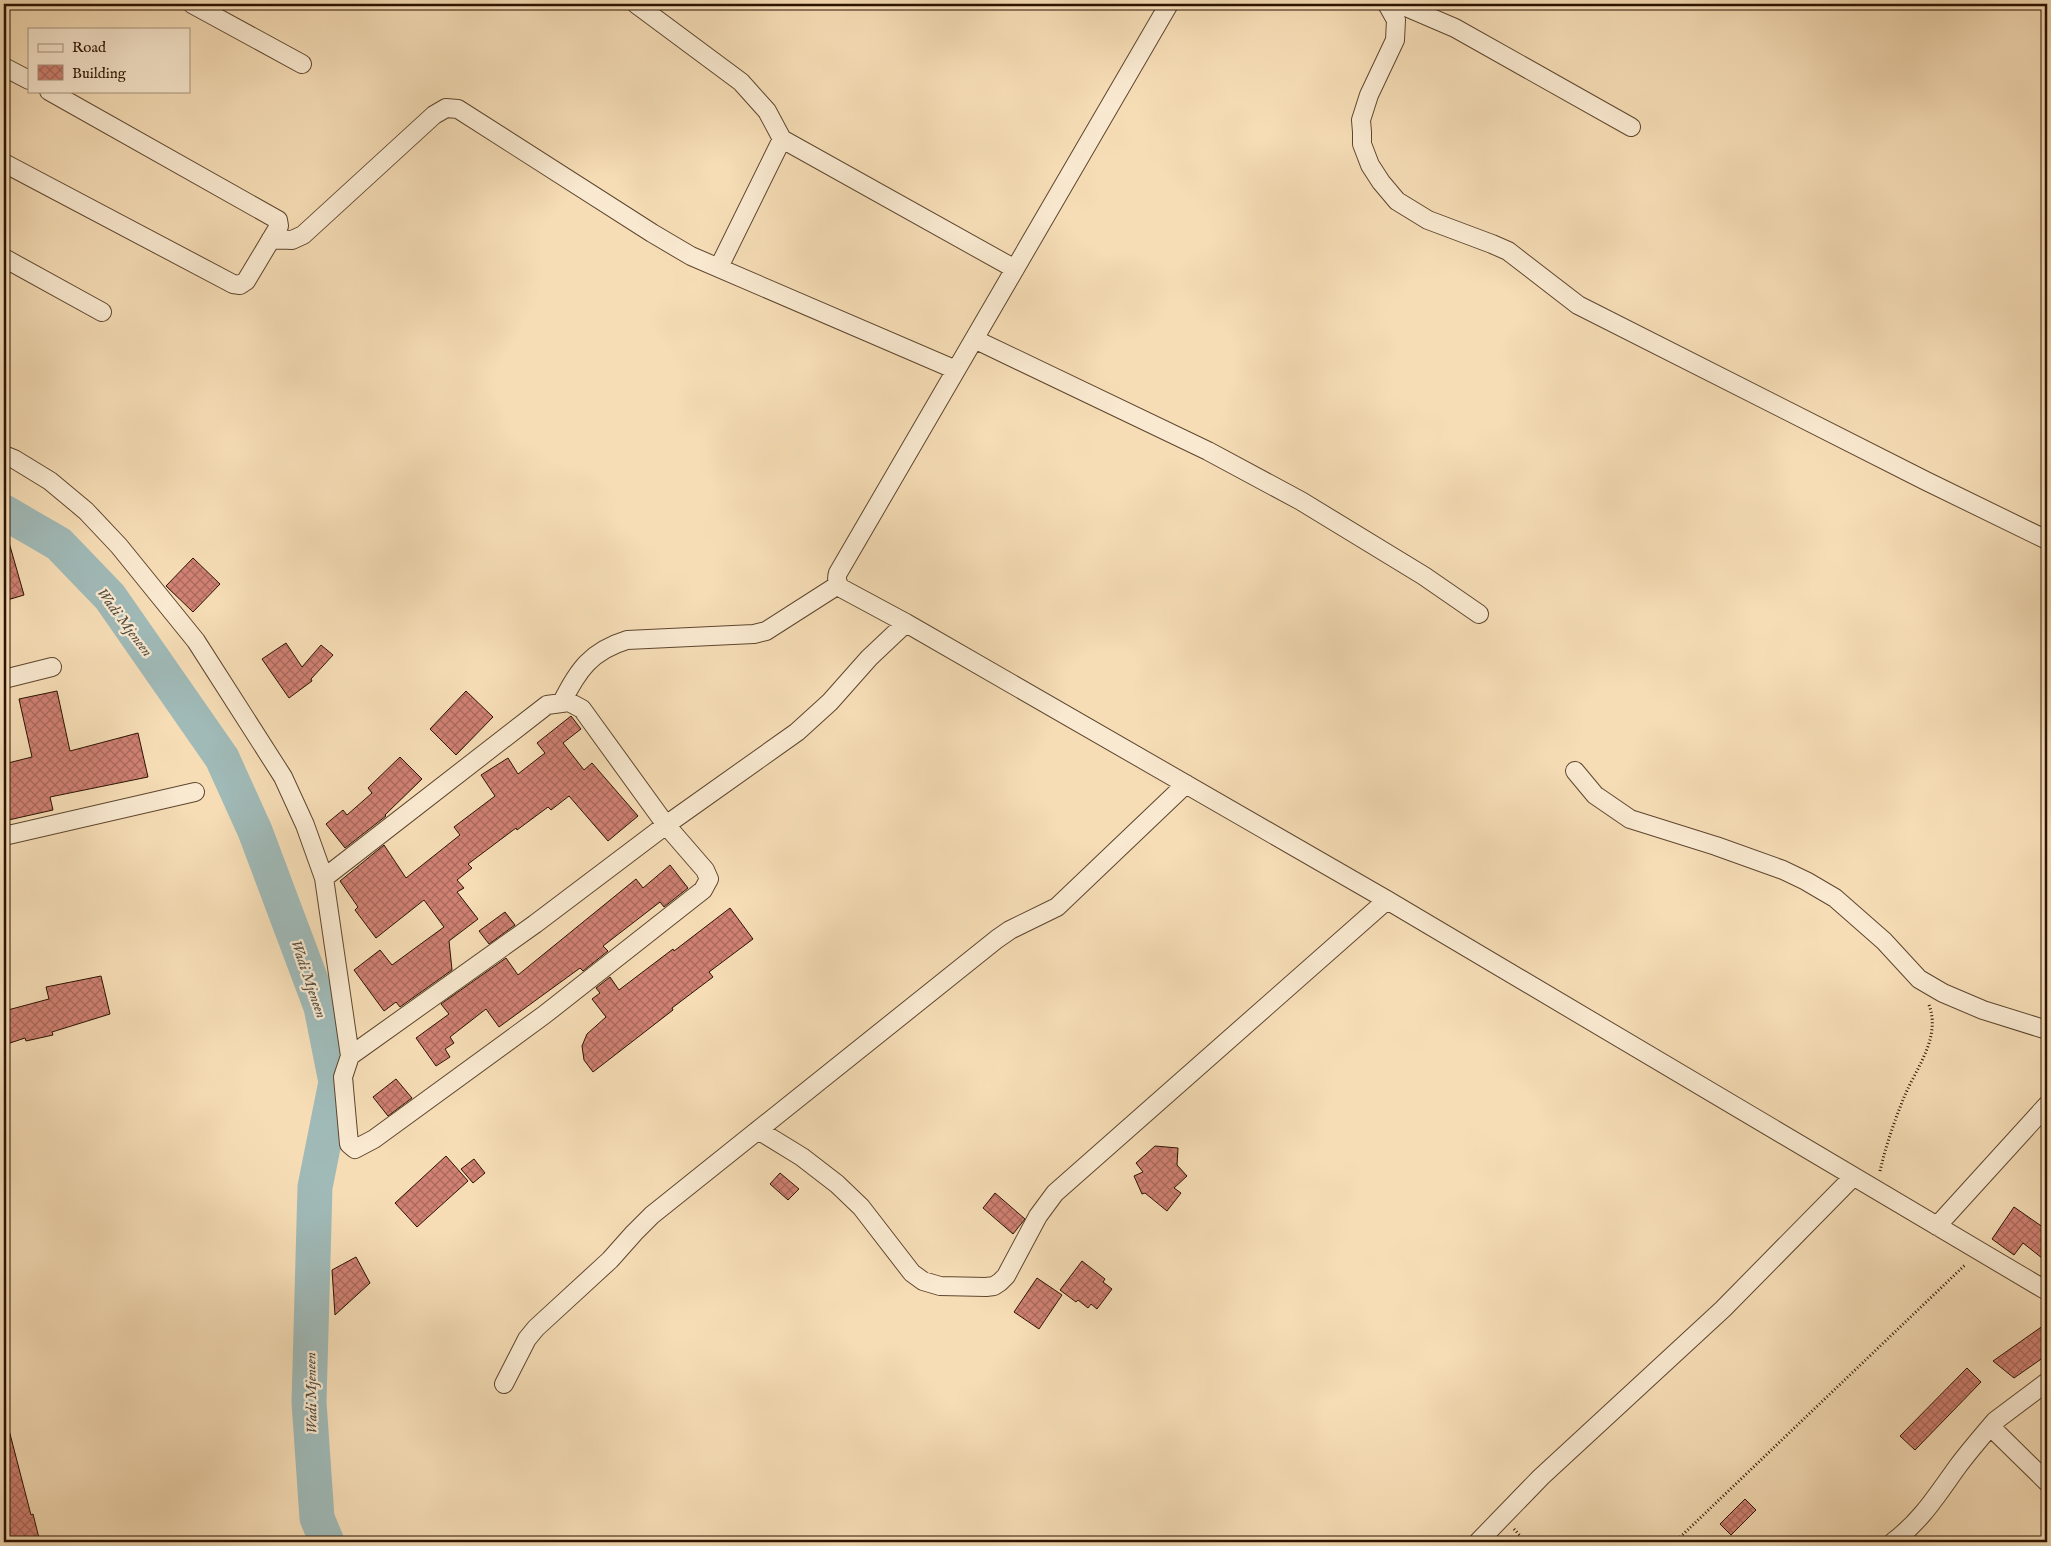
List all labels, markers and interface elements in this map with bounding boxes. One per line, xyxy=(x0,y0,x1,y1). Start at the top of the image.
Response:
legend xyxy=(28,28,190,92)
text: Road xyxy=(72,38,107,57)
text: Building xyxy=(72,64,127,83)
water label: Wadi Mjeneen xyxy=(92,584,157,661)
water label: Wadi Mjeneen xyxy=(286,937,331,1021)
water label: Wadi Mjeneen xyxy=(301,1352,322,1434)

